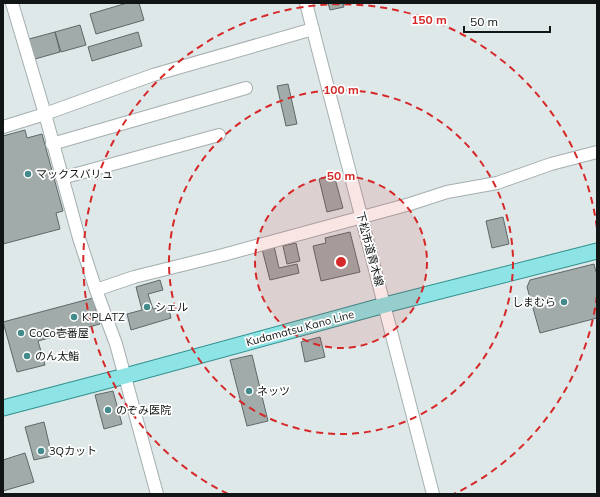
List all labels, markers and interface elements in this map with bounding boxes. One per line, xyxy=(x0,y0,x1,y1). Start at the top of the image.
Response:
scale bar xyxy=(464,8,550,34)
text: 150 m xyxy=(411,12,447,27)
text: 50 m xyxy=(470,14,498,29)
text: 100 m xyxy=(323,82,359,97)
place label: マックスバリュ xyxy=(36,167,113,181)
text: 50 m xyxy=(327,168,355,183)
marker: マックスバリュ xyxy=(23,169,33,179)
street label: 下松市道青木線 xyxy=(353,210,387,288)
centre of rings xyxy=(334,255,348,269)
place label: しまむら xyxy=(512,295,556,309)
marker: しまむら xyxy=(559,297,569,307)
place label: シェル xyxy=(155,300,188,314)
marker: シェル xyxy=(142,302,152,312)
street label: Kudamatsu Kano Line xyxy=(244,307,356,349)
place label: K'PLATZ xyxy=(82,310,125,324)
marker: K'PLATZ xyxy=(69,312,79,322)
place label: CoCo壱番屋 xyxy=(29,326,89,340)
marker: CoCo壱番屋 xyxy=(16,328,26,338)
place label: のん太鮨 xyxy=(35,349,79,363)
marker: のん太鮨 xyxy=(22,351,32,361)
place label: ネッツ xyxy=(257,384,290,398)
marker: ネッツ xyxy=(244,386,254,396)
place label: のぞみ医院 xyxy=(116,403,171,417)
marker: のぞみ医院 xyxy=(103,405,113,415)
place label: 3Qカット xyxy=(49,444,97,458)
marker: 3Qカット xyxy=(36,446,46,456)

